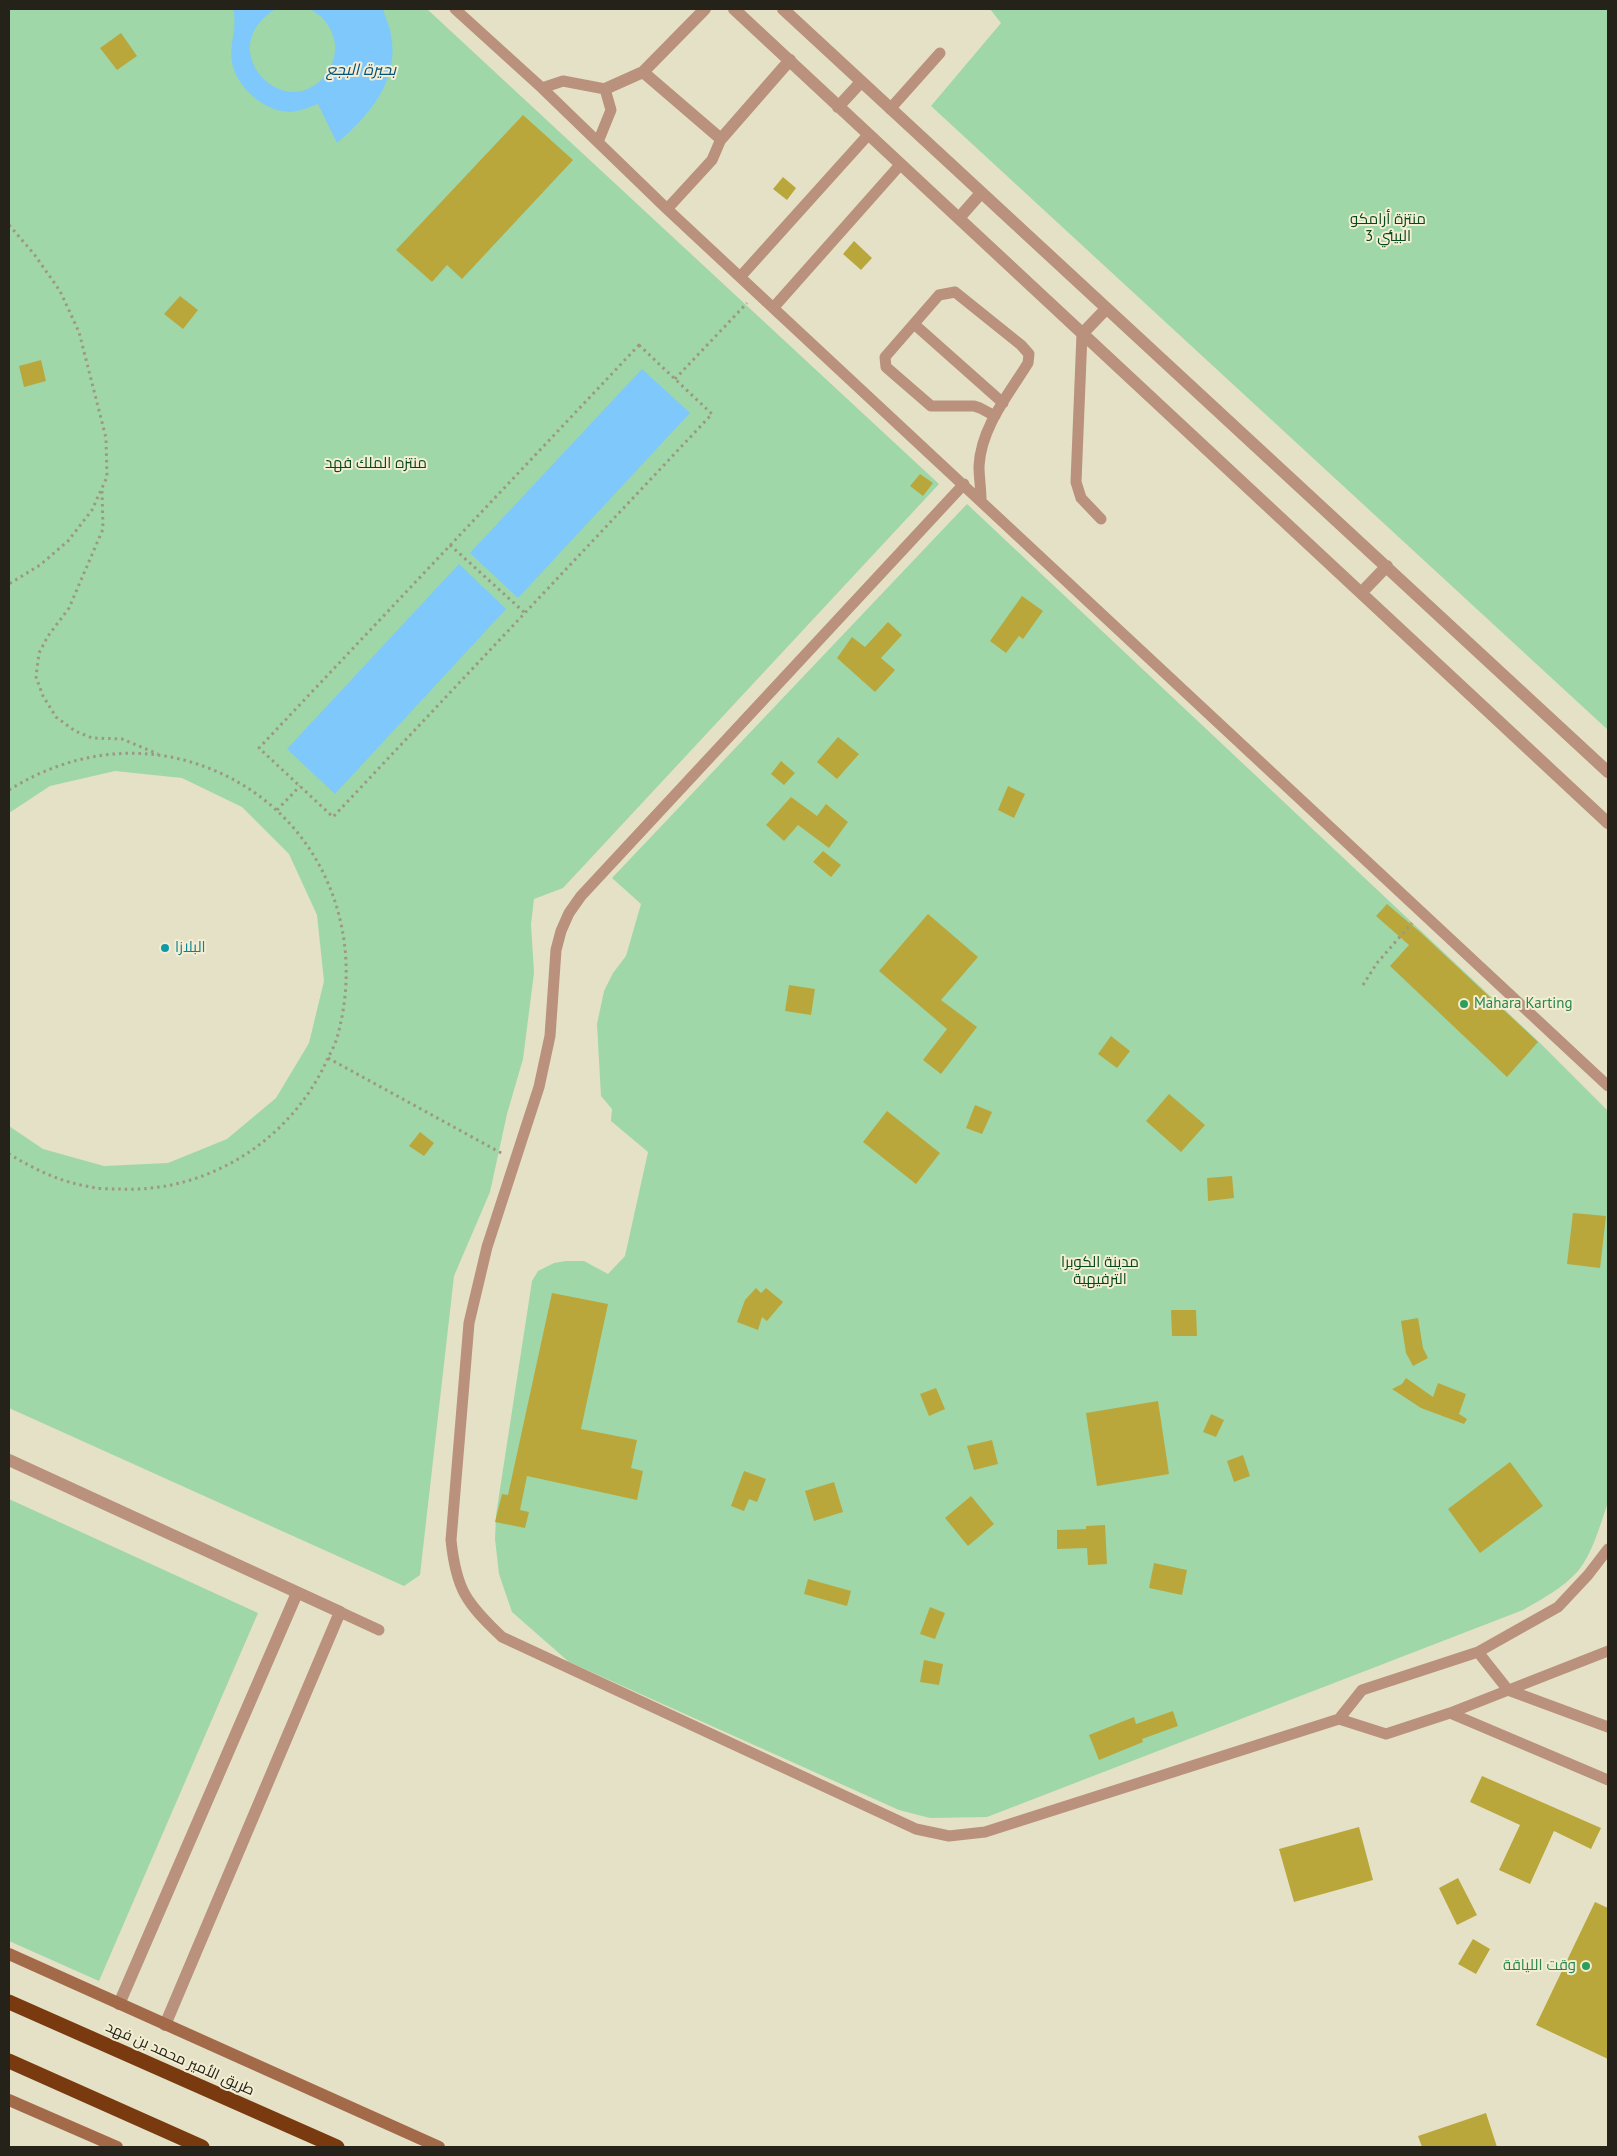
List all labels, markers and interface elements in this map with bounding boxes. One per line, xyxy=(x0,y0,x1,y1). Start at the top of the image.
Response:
water label: بحيرة البجع xyxy=(326,60,396,80)
park label: منتزة أرامكو البيئي 3 xyxy=(1350,211,1426,246)
park label: منتزه الملك فهد xyxy=(325,455,427,473)
place label: البلازا xyxy=(175,939,206,957)
marker: البلازا xyxy=(159,942,171,954)
place label: Mahara Karting xyxy=(1474,995,1573,1013)
marker: Mahara Karting xyxy=(1458,998,1470,1010)
park label: مدينة الكوبرا الترفيهية xyxy=(1061,1254,1139,1289)
place label: وقت اللياقة xyxy=(1503,1957,1576,1975)
marker: وقت اللياقة xyxy=(1580,1960,1592,1972)
street label: طريق الأمير محمد بن فهد xyxy=(103,2018,257,2100)

